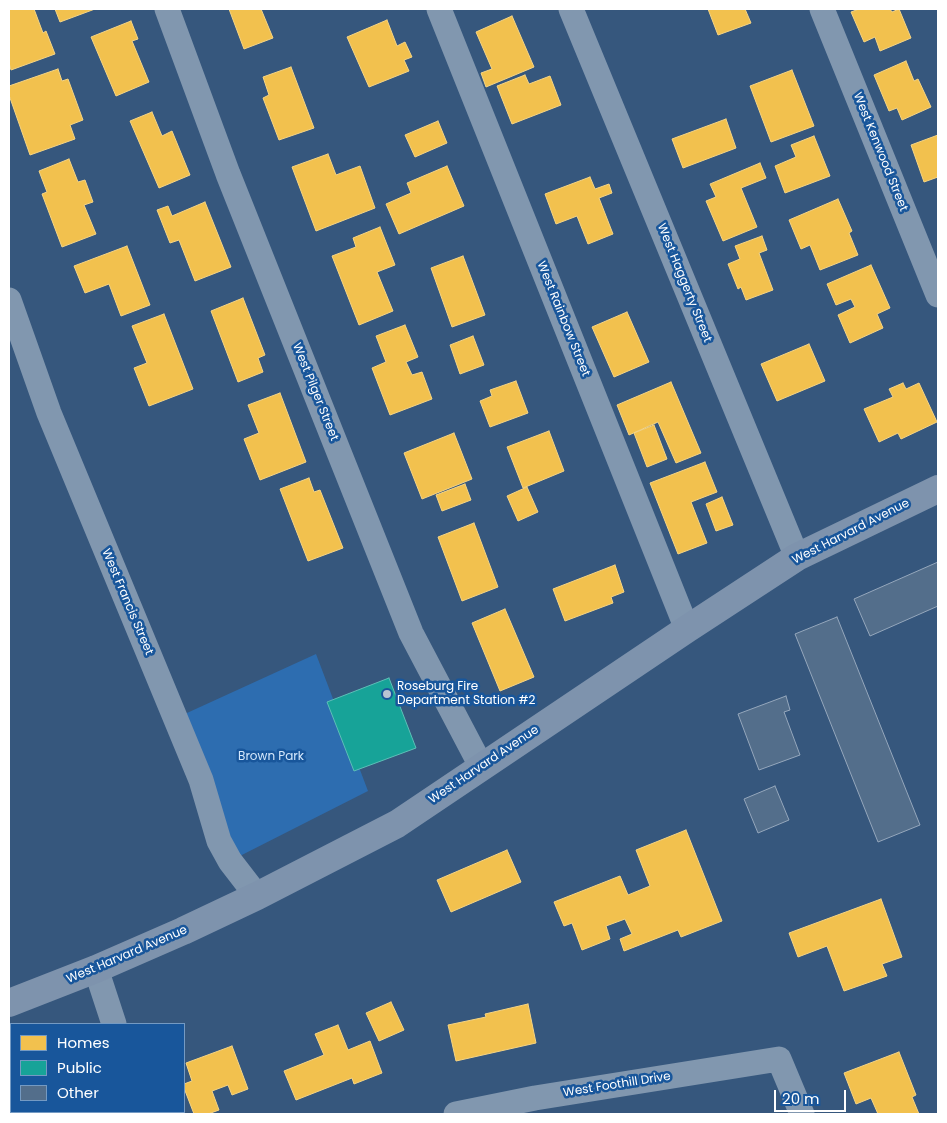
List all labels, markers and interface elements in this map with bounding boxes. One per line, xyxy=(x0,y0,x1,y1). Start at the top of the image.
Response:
street label: West Kenwood Street xyxy=(850,90,910,214)
street label: West Haggerty Street xyxy=(654,221,714,345)
street label: West Rainbow Street xyxy=(533,259,593,379)
street label: West Pilger Street xyxy=(289,341,341,443)
street label: West Harvard Avenue xyxy=(790,496,912,568)
street label: West Francis Street xyxy=(98,547,156,657)
place label: Roseburg Fire Department Station #2 xyxy=(397,680,535,708)
marker: Roseburg Fire Department Station #2 xyxy=(381,688,393,700)
street label: West Harvard Avenue xyxy=(426,723,542,807)
park label: Brown Park xyxy=(238,750,304,764)
street label: West Harvard Avenue xyxy=(65,923,189,987)
legend xyxy=(10,1023,185,1113)
text: Homes xyxy=(57,1032,110,1053)
text: Public xyxy=(57,1057,102,1078)
street label: West Foothill Drive xyxy=(562,1069,672,1101)
scale bar xyxy=(777,1080,850,1112)
text: Other xyxy=(57,1082,99,1103)
text: 20 m xyxy=(782,1088,820,1109)

